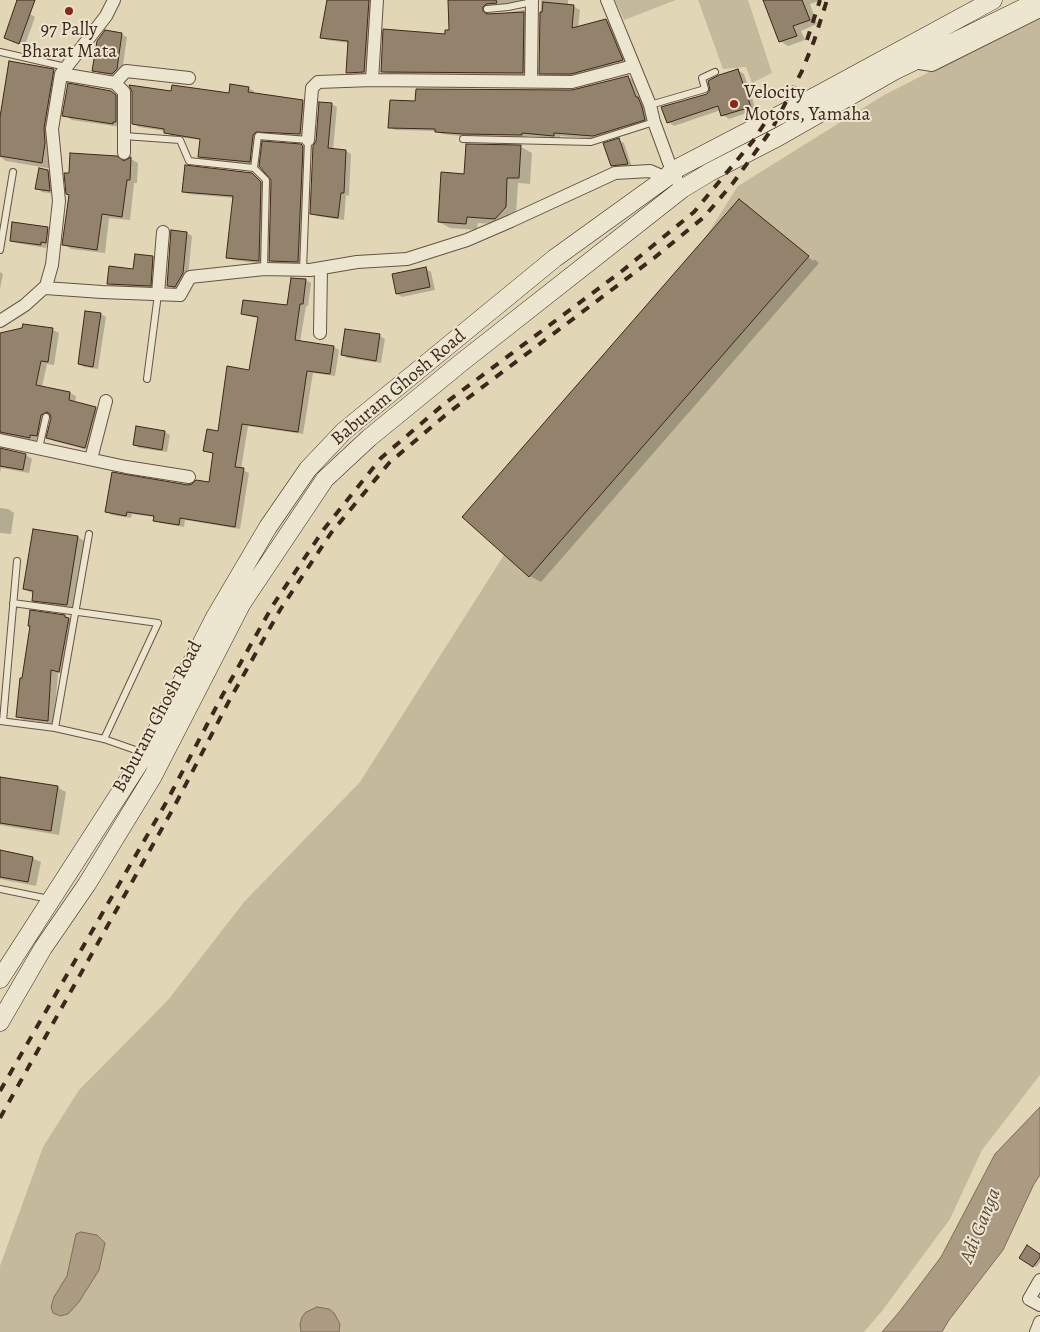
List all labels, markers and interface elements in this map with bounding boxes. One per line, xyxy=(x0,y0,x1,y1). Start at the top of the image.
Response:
marker: 97 Pally Bharat Mata xyxy=(63,5,75,17)
place label: 97 Pally Bharat Mata xyxy=(21,19,117,63)
place label: Velocity Motors, Yamaha xyxy=(744,82,870,126)
marker: Velocity Motors, Yamaha xyxy=(728,98,740,110)
street label: Baburam Ghosh Road xyxy=(327,325,471,451)
street label: Baburam Ghosh Road xyxy=(108,637,208,797)
water label: Adi Ganga xyxy=(955,1185,1007,1267)

